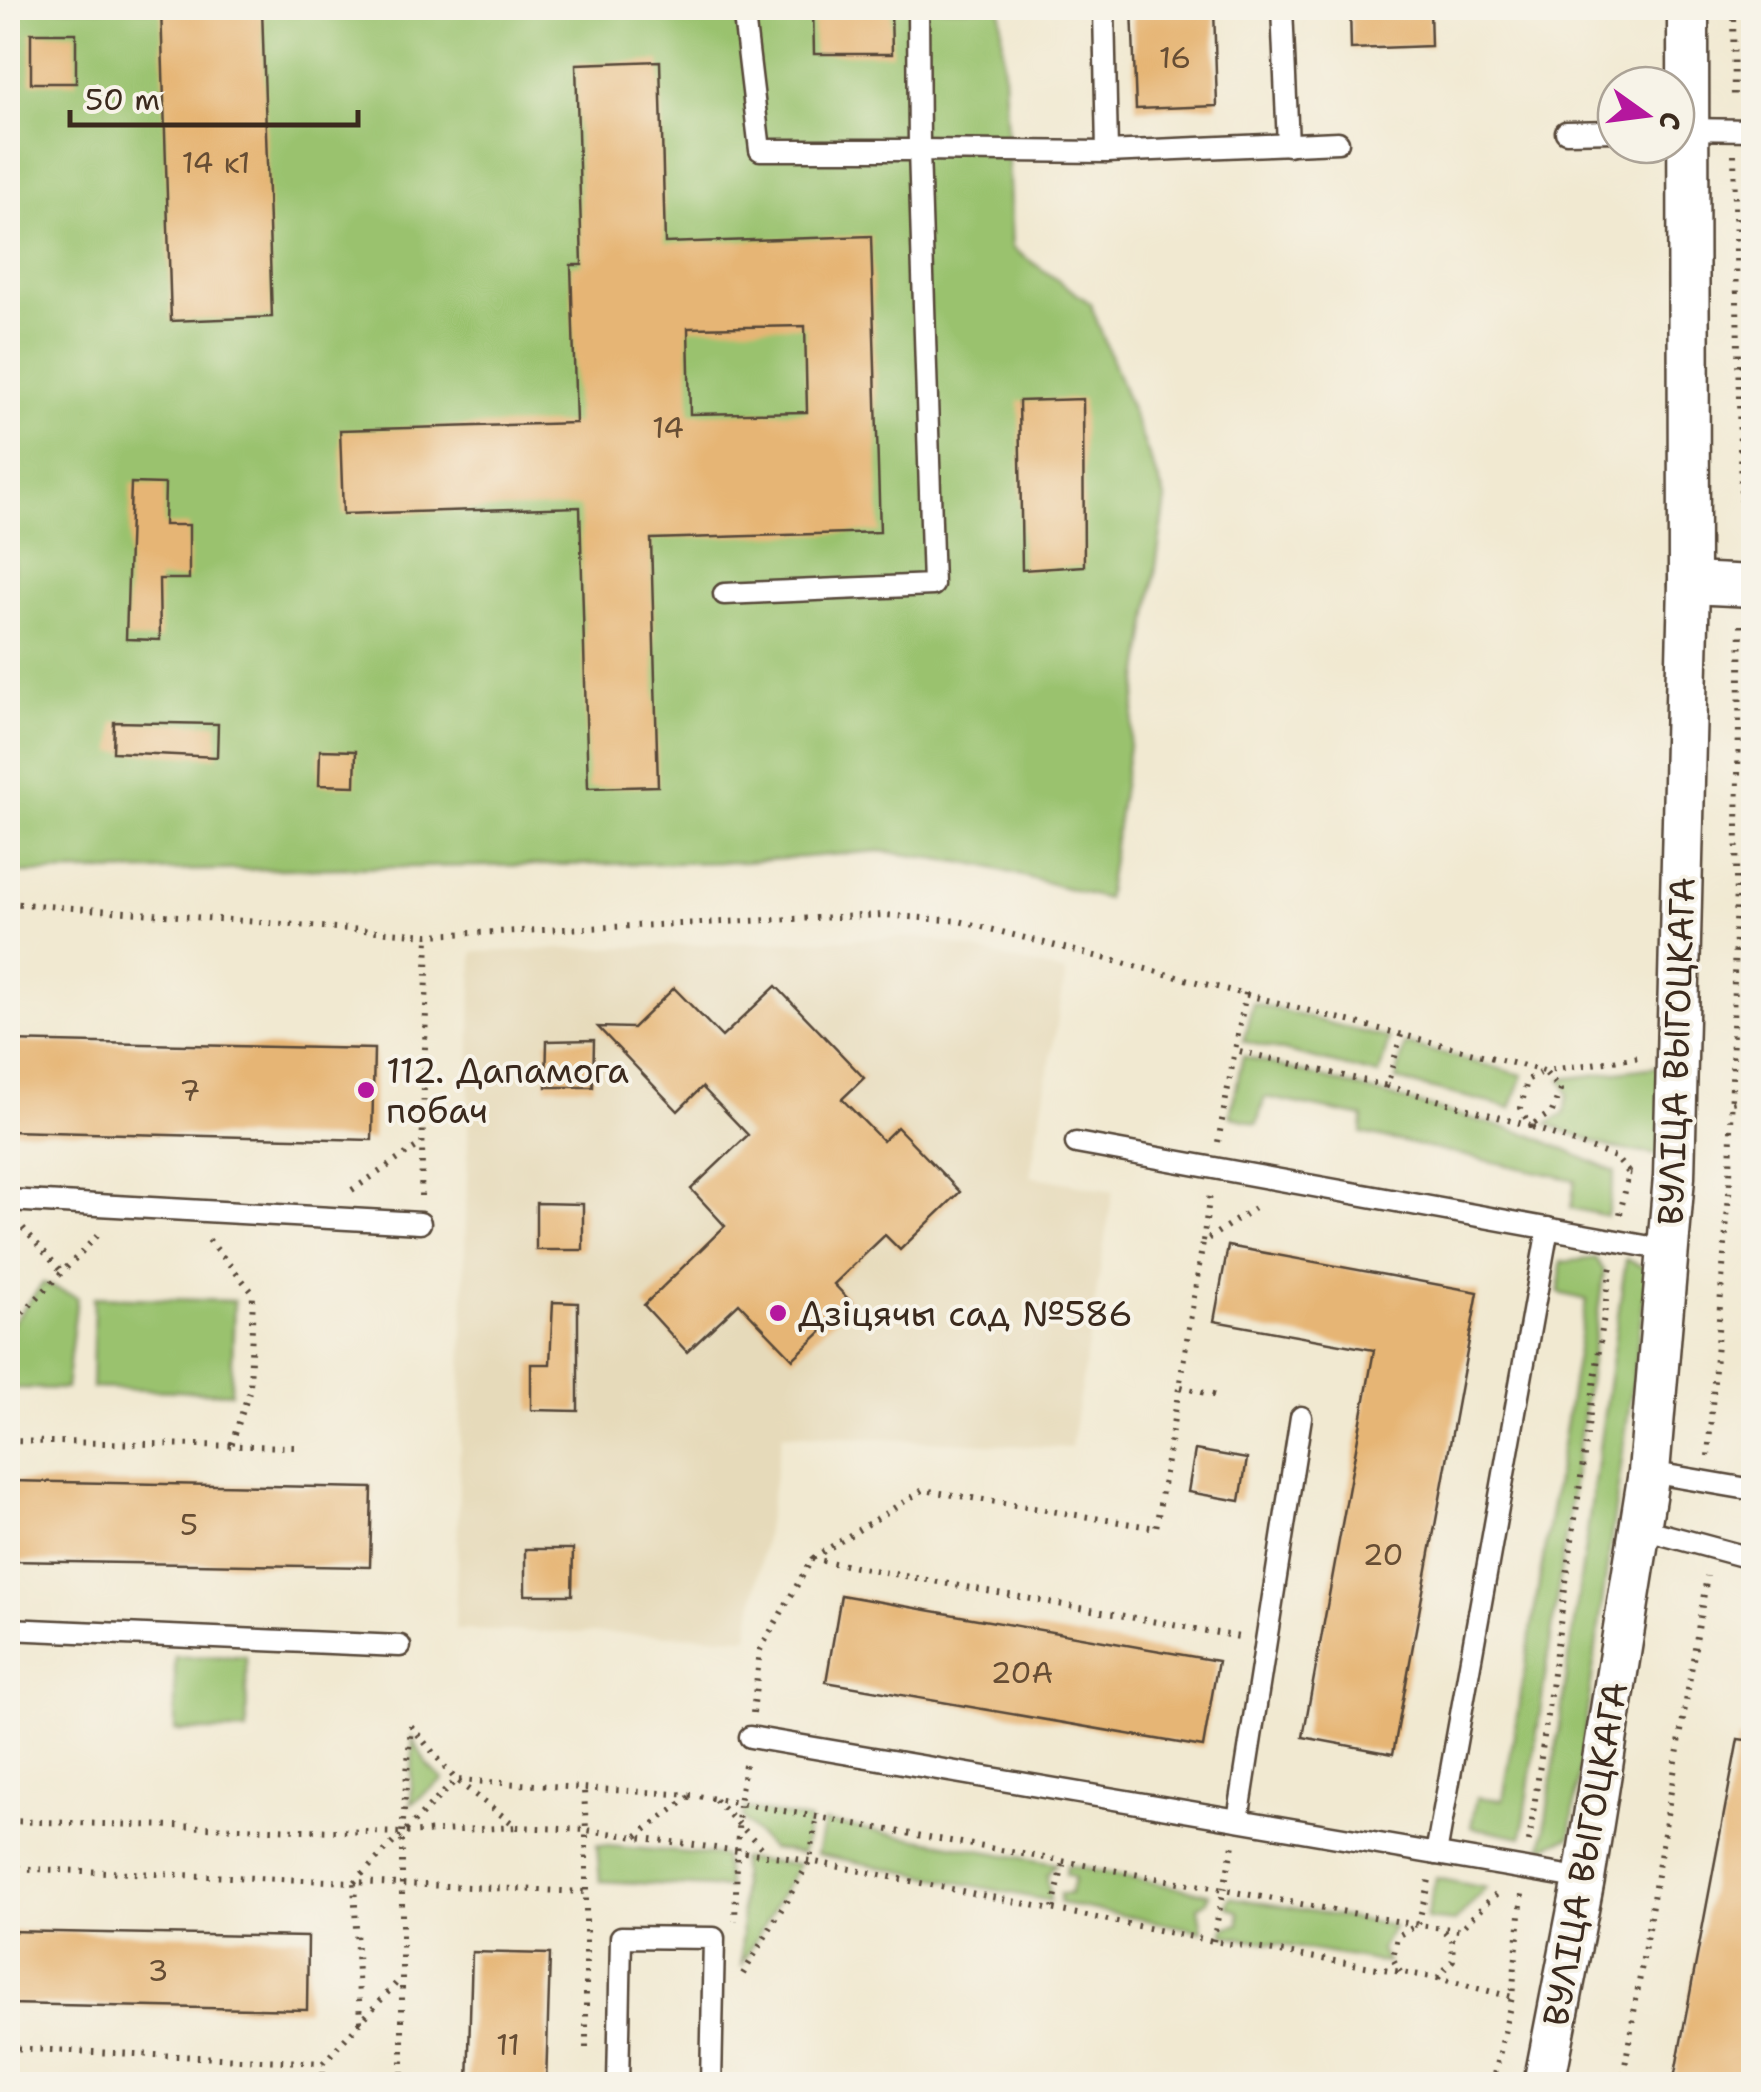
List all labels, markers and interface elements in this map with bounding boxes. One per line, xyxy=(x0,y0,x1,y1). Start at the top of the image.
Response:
house number: 16 xyxy=(1159,37,1191,78)
scale bar xyxy=(70,65,358,127)
north arrow xyxy=(1596,65,1696,165)
text: 50 m xyxy=(85,79,160,120)
text: С xyxy=(1650,108,1691,134)
house number: 14 к1 xyxy=(181,142,251,183)
house number: 14 xyxy=(652,407,684,448)
street label: ВУЛІЦА ВЫГОЦКАГА xyxy=(1646,876,1706,1226)
place label: 112. Дапамога побач xyxy=(386,1047,629,1134)
house number: 7 xyxy=(180,1070,201,1111)
marker: 112. Дапамога побач xyxy=(355,1079,377,1101)
place label: Дзіцячы сад №586 xyxy=(798,1290,1133,1337)
marker: Дзіцячы сад №586 xyxy=(767,1302,789,1324)
house number: 5 xyxy=(180,1504,198,1545)
house number: 20 xyxy=(1362,1534,1404,1575)
house number: 20А xyxy=(991,1652,1053,1693)
street label: ВУЛІЦА ВЫГОЦКАГА xyxy=(1532,1678,1638,2030)
house number: 3 xyxy=(148,1950,169,1991)
house number: 11 xyxy=(496,2024,520,2065)

